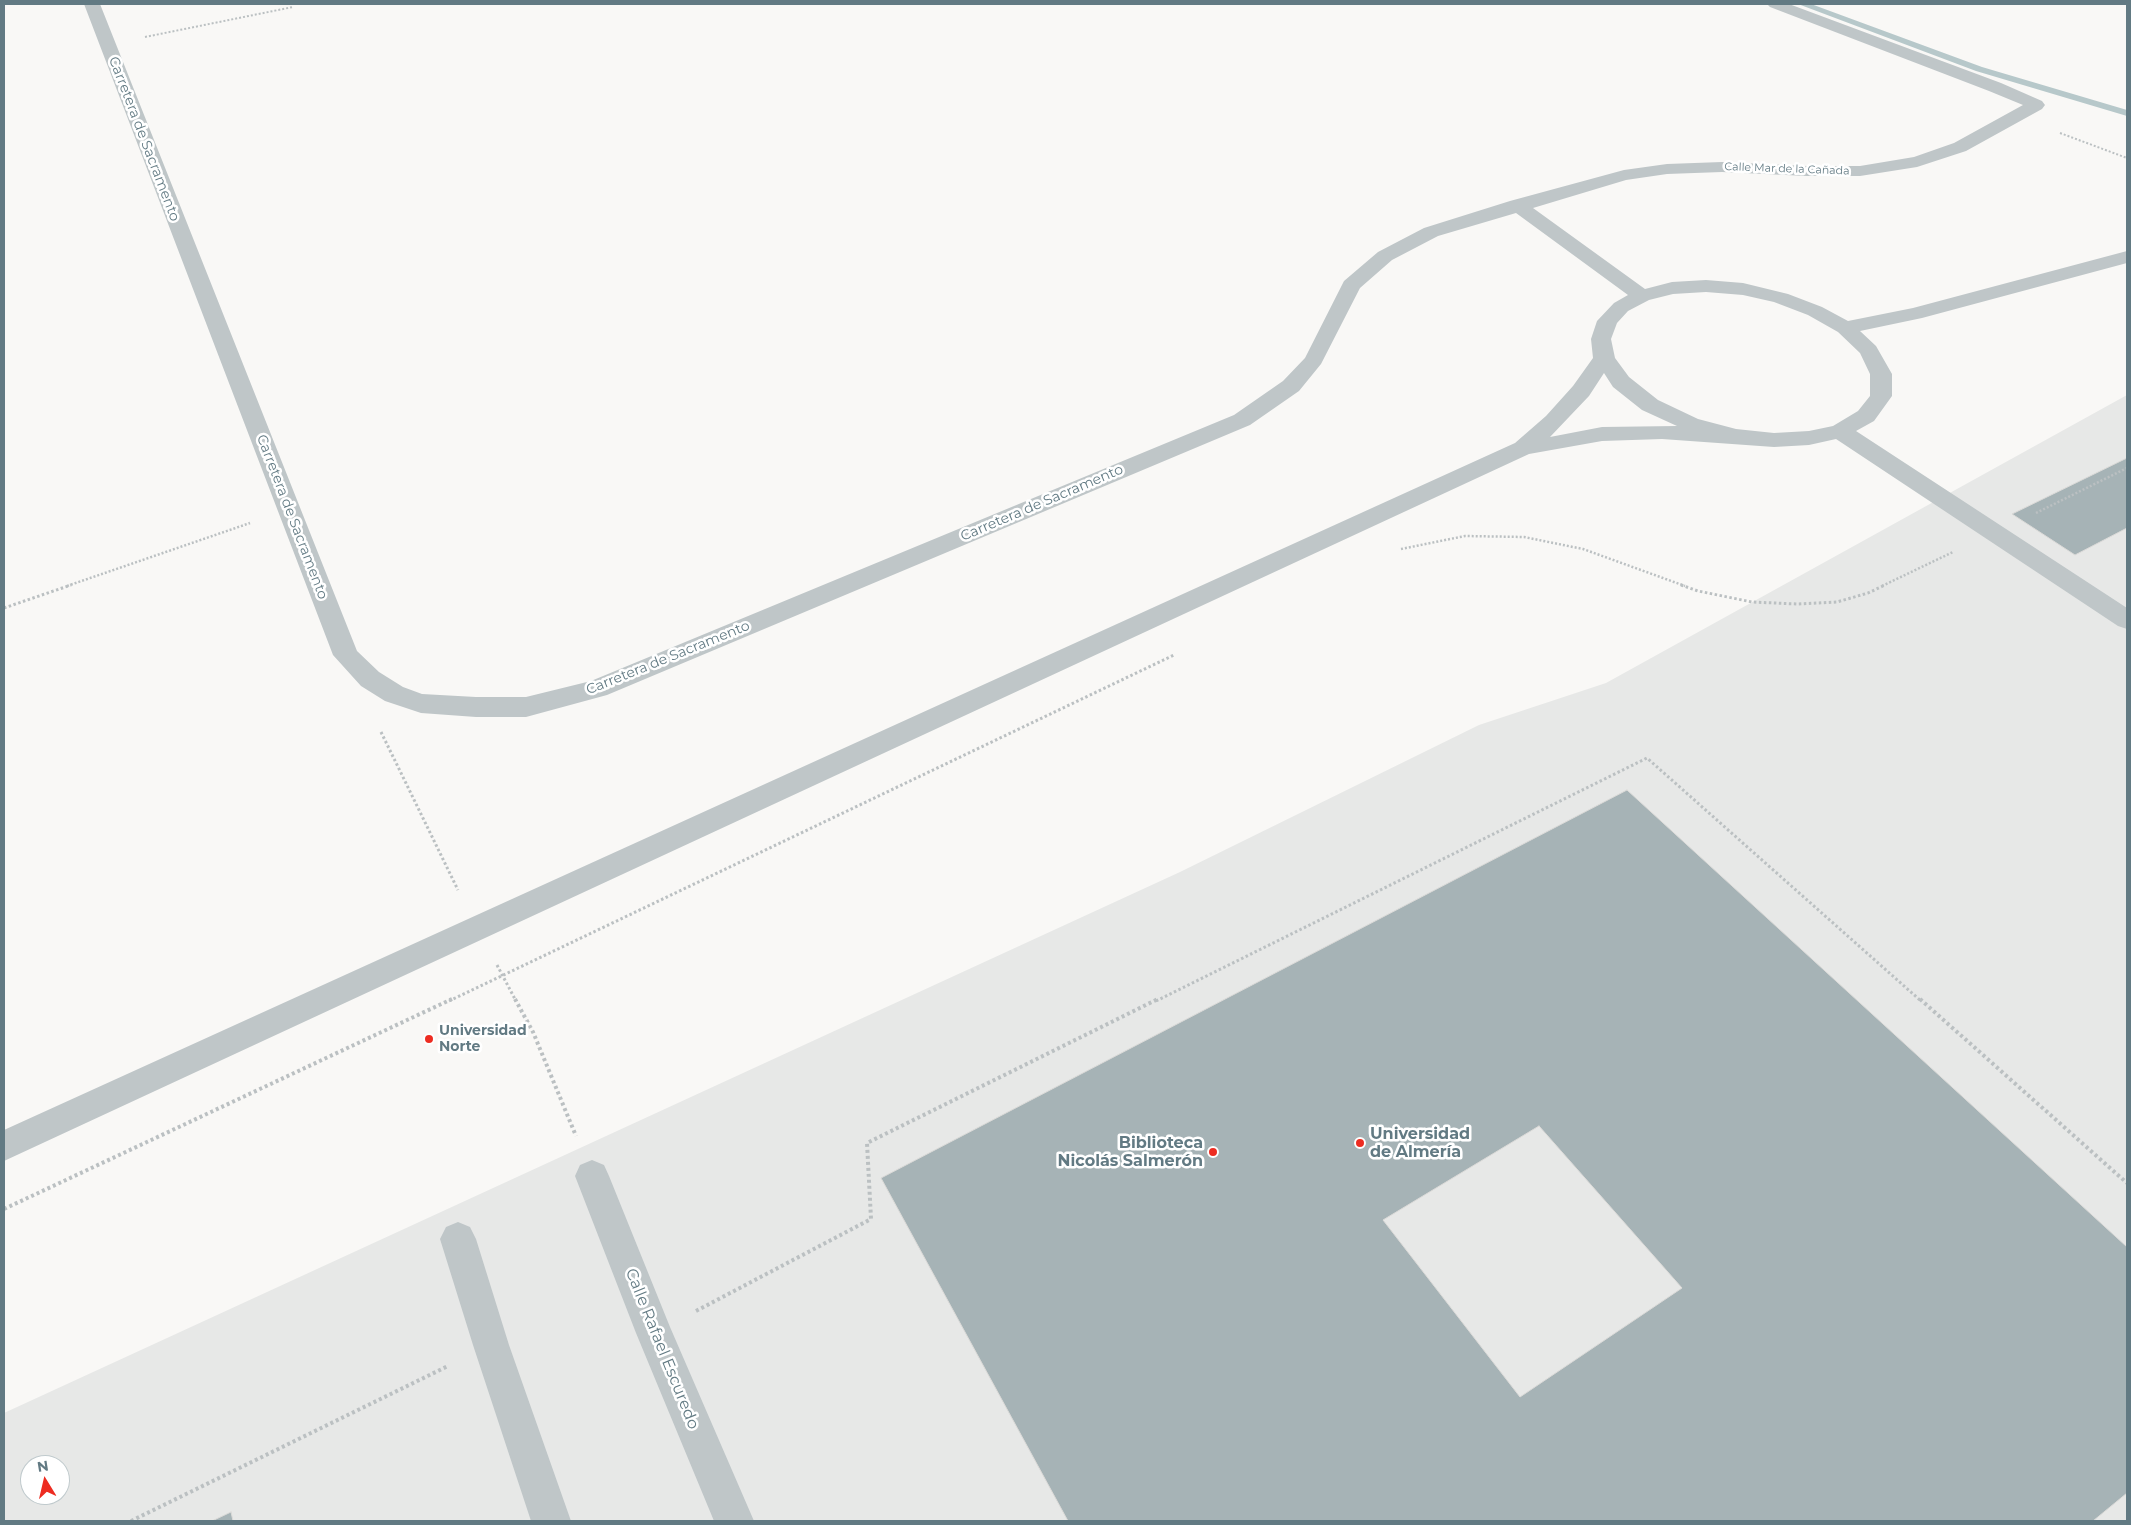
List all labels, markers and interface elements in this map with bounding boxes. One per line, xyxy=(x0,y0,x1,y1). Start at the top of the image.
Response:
street label: Carretera de Sacramento xyxy=(105,54,183,224)
street label: Calle Mar de la Cañada xyxy=(1724,160,1850,178)
street label: Carretera de Sacramento xyxy=(253,432,331,602)
street label: Carretera de Sacramento xyxy=(958,461,1126,545)
street label: Carretera de Sacramento xyxy=(584,617,752,699)
place label: Universidad Norte xyxy=(439,1023,527,1056)
marker: Universidad Norte xyxy=(423,1033,435,1045)
place label: Universidad de Almería xyxy=(1370,1124,1470,1162)
place label: Biblioteca Nicolás Salmerón xyxy=(1058,1133,1203,1171)
marker: Universidad de Almería xyxy=(1354,1137,1366,1149)
marker: Biblioteca Nicolás Salmerón xyxy=(1207,1146,1219,1158)
street label: Calle Rafael Escuredo xyxy=(621,1266,703,1432)
north arrow xyxy=(20,1455,70,1505)
text: N xyxy=(36,1456,50,1476)

